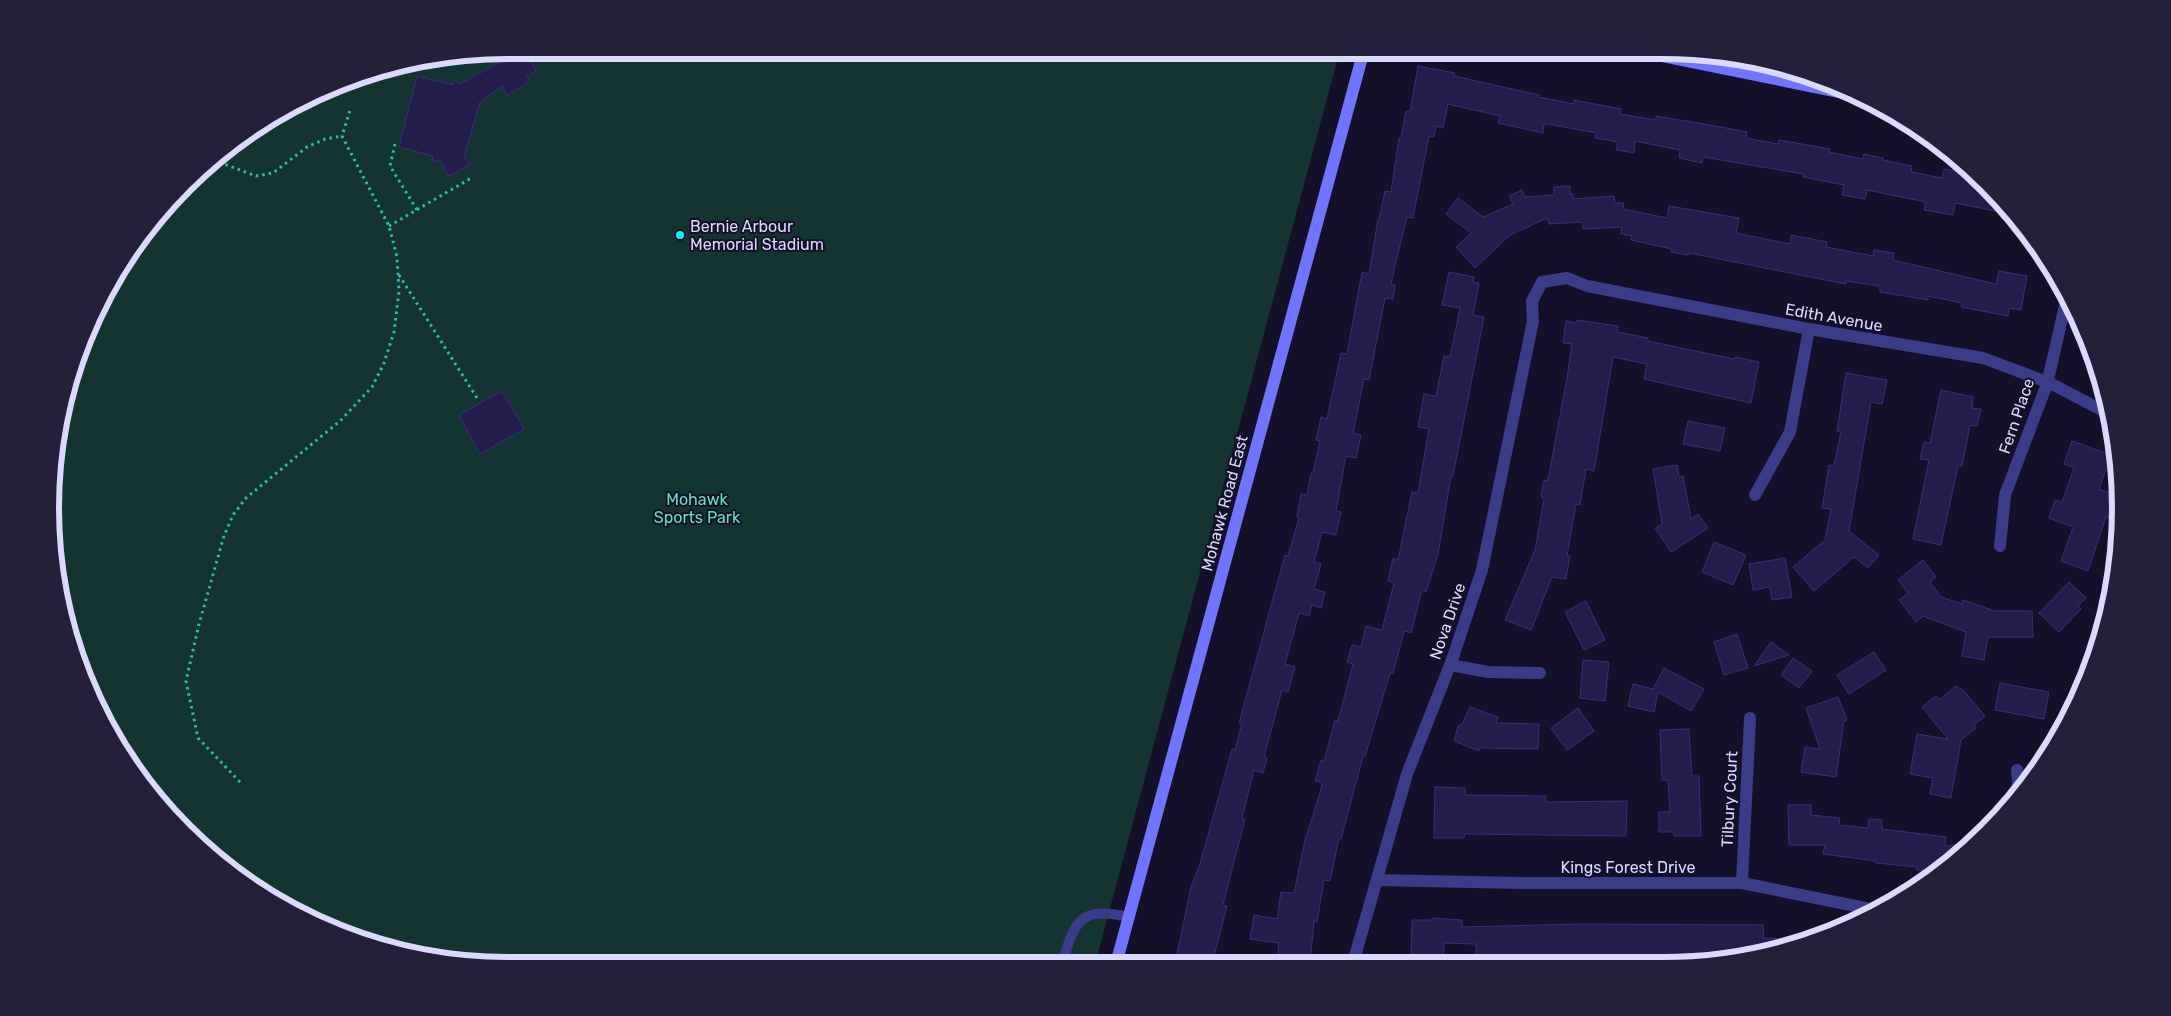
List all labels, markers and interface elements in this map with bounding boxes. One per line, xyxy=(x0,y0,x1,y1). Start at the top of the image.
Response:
place label: Bernie Arbour Memorial Stadium xyxy=(690,217,824,254)
marker: Bernie Arbour Memorial Stadium xyxy=(674,229,686,241)
street label: Edith Avenue xyxy=(1784,300,1884,335)
street label: Fern Place xyxy=(1995,376,2038,456)
street label: Mohawk Road East xyxy=(1197,433,1252,573)
park label: Mohawk Sports Park xyxy=(654,490,741,527)
street label: Nova Drive xyxy=(1425,580,1469,662)
street label: Tilbury Court xyxy=(1717,750,1742,848)
street label: Kings Forest Drive xyxy=(1561,858,1695,877)

